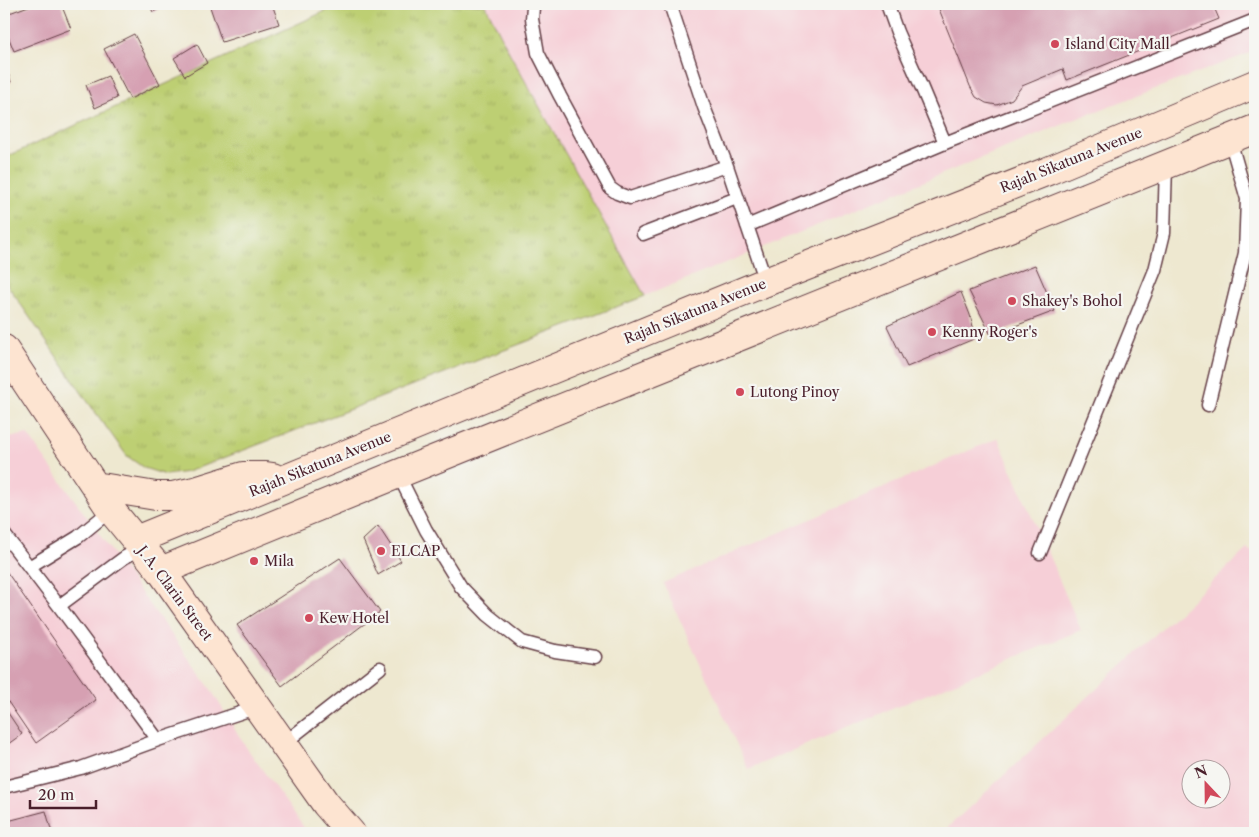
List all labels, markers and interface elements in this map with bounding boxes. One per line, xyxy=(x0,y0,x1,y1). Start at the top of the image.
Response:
place label: Island City Mall xyxy=(1065,35,1170,53)
marker: Island City Mall xyxy=(1049,38,1061,50)
street label: Rajah Sikatuna Avenue xyxy=(997,123,1145,197)
street label: Rajah Sikatuna Avenue xyxy=(621,274,769,348)
place label: Shakey's Bohol xyxy=(1022,292,1122,310)
marker: Shakey's Bohol xyxy=(1006,295,1018,307)
place label: Kenny Roger's xyxy=(942,323,1037,341)
marker: Kenny Roger's xyxy=(926,326,938,338)
place label: Lutong Pinoy xyxy=(750,383,840,401)
marker: Lutong Pinoy xyxy=(734,386,746,398)
street label: Rajah Sikatuna Avenue xyxy=(246,427,394,501)
street label: J. A. Clarin Street xyxy=(132,540,217,644)
place label: ELCAP xyxy=(391,542,440,560)
marker: ELCAP xyxy=(375,545,387,557)
place label: Mila xyxy=(264,552,295,570)
marker: Mila xyxy=(248,555,260,567)
place label: Kew Hotel xyxy=(319,609,389,627)
marker: Kew Hotel xyxy=(303,612,315,624)
north arrow xyxy=(1182,760,1232,810)
text: N xyxy=(1192,761,1210,783)
scale bar xyxy=(30,777,96,809)
text: 20 m xyxy=(38,785,74,804)

